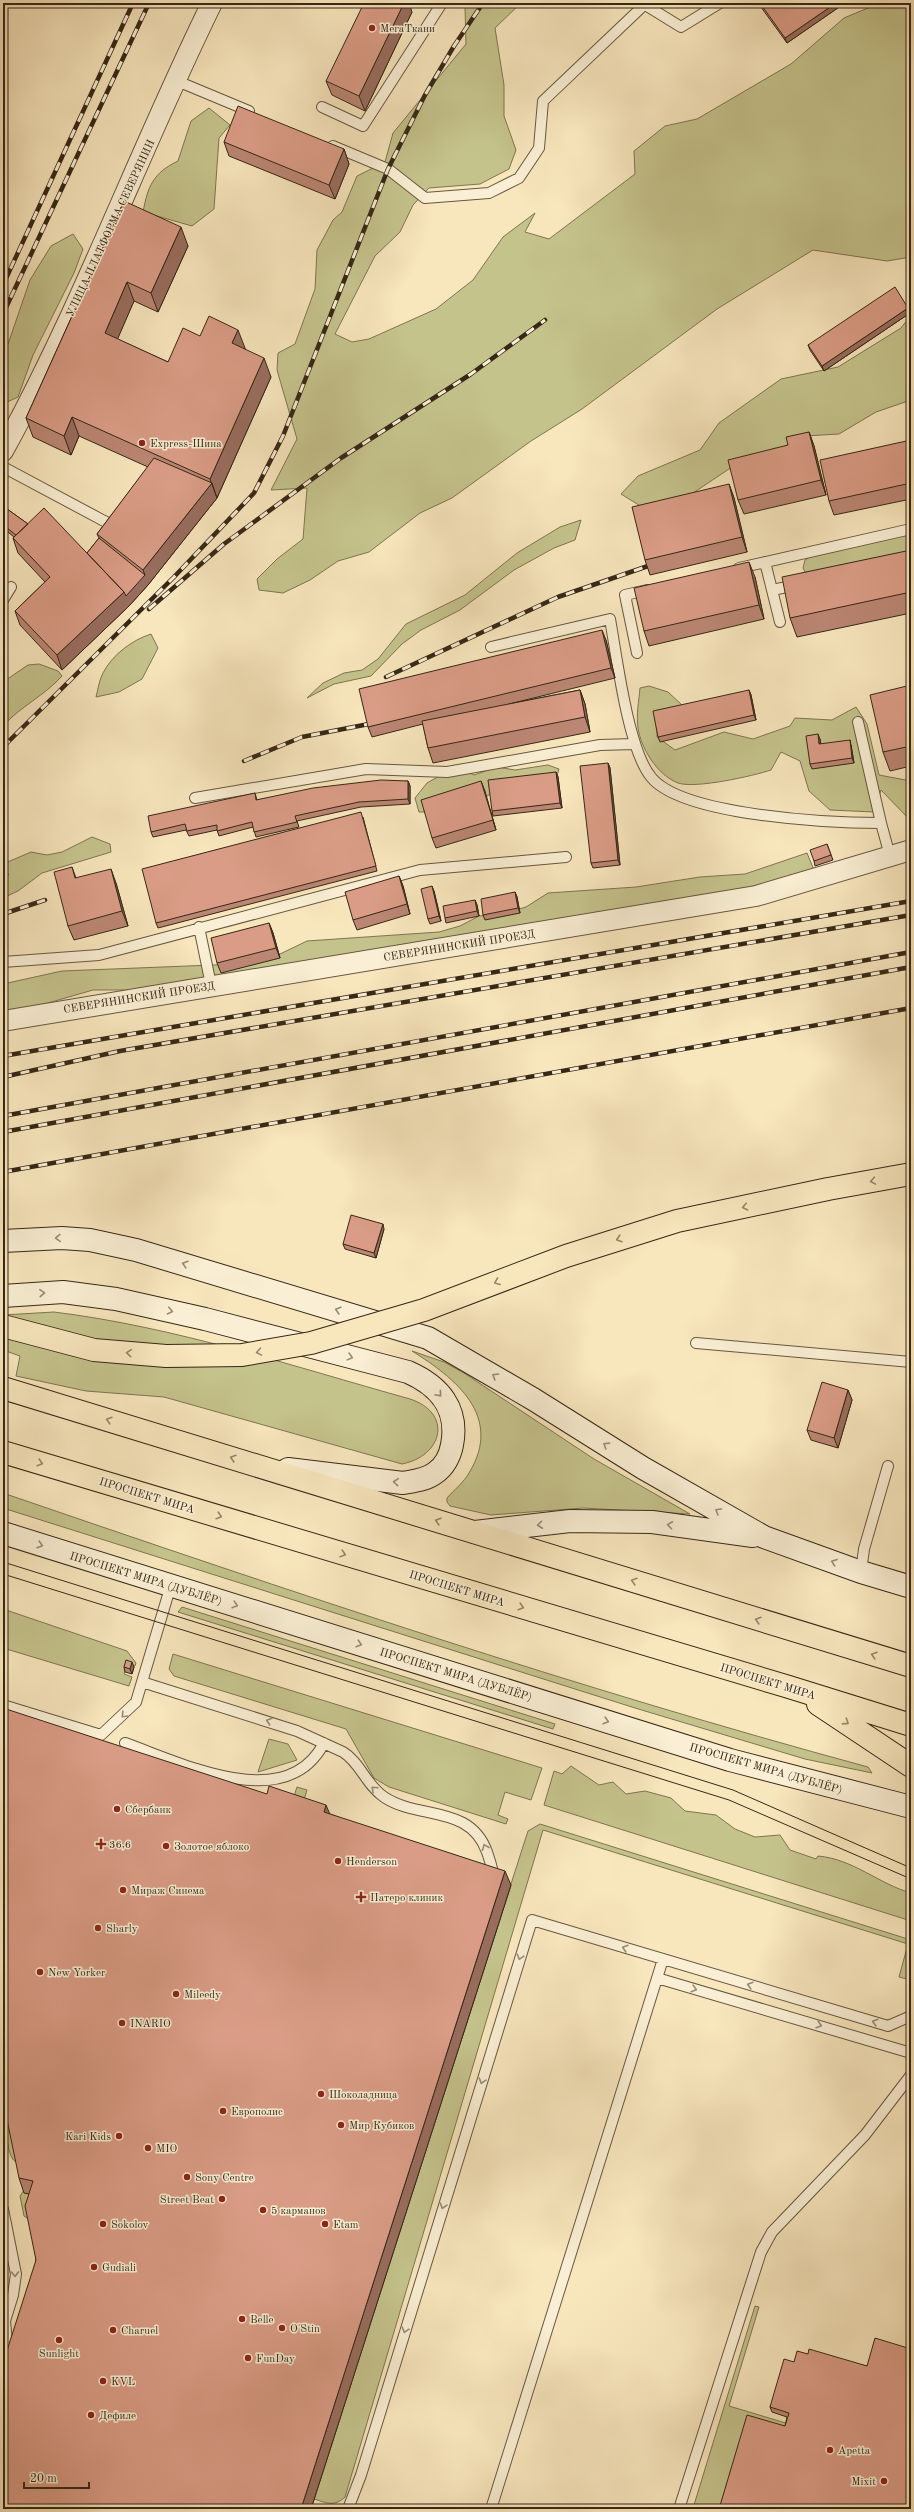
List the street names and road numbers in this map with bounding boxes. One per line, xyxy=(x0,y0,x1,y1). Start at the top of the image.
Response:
street label: УЛИЦА ПЛАТФОРМА СЕВЕРЯНИН xyxy=(65,138,158,319)
street label: СЕВЕРЯНИНСКИЙ ПРОЕЗД xyxy=(382,927,536,964)
street label: СЕВЕРЯНИНСКИЙ ПРОЕЗД xyxy=(62,979,216,1016)
street label: ПРОСПЕКТ МИРА xyxy=(98,1477,196,1516)
street label: ПРОСПЕКТ МИРА (ДУБЛЁР) xyxy=(68,1549,224,1608)
street label: ПРОСПЕКТ МИРА xyxy=(408,1570,506,1609)
street label: ПРОСПЕКТ МИРА (ДУБЛЁР) xyxy=(378,1645,534,1704)
street label: ПРОСПЕКТ МИРА xyxy=(719,1663,817,1702)
street label: ПРОСПЕКТ МИРА (ДУБЛЁР) xyxy=(688,1740,844,1797)

